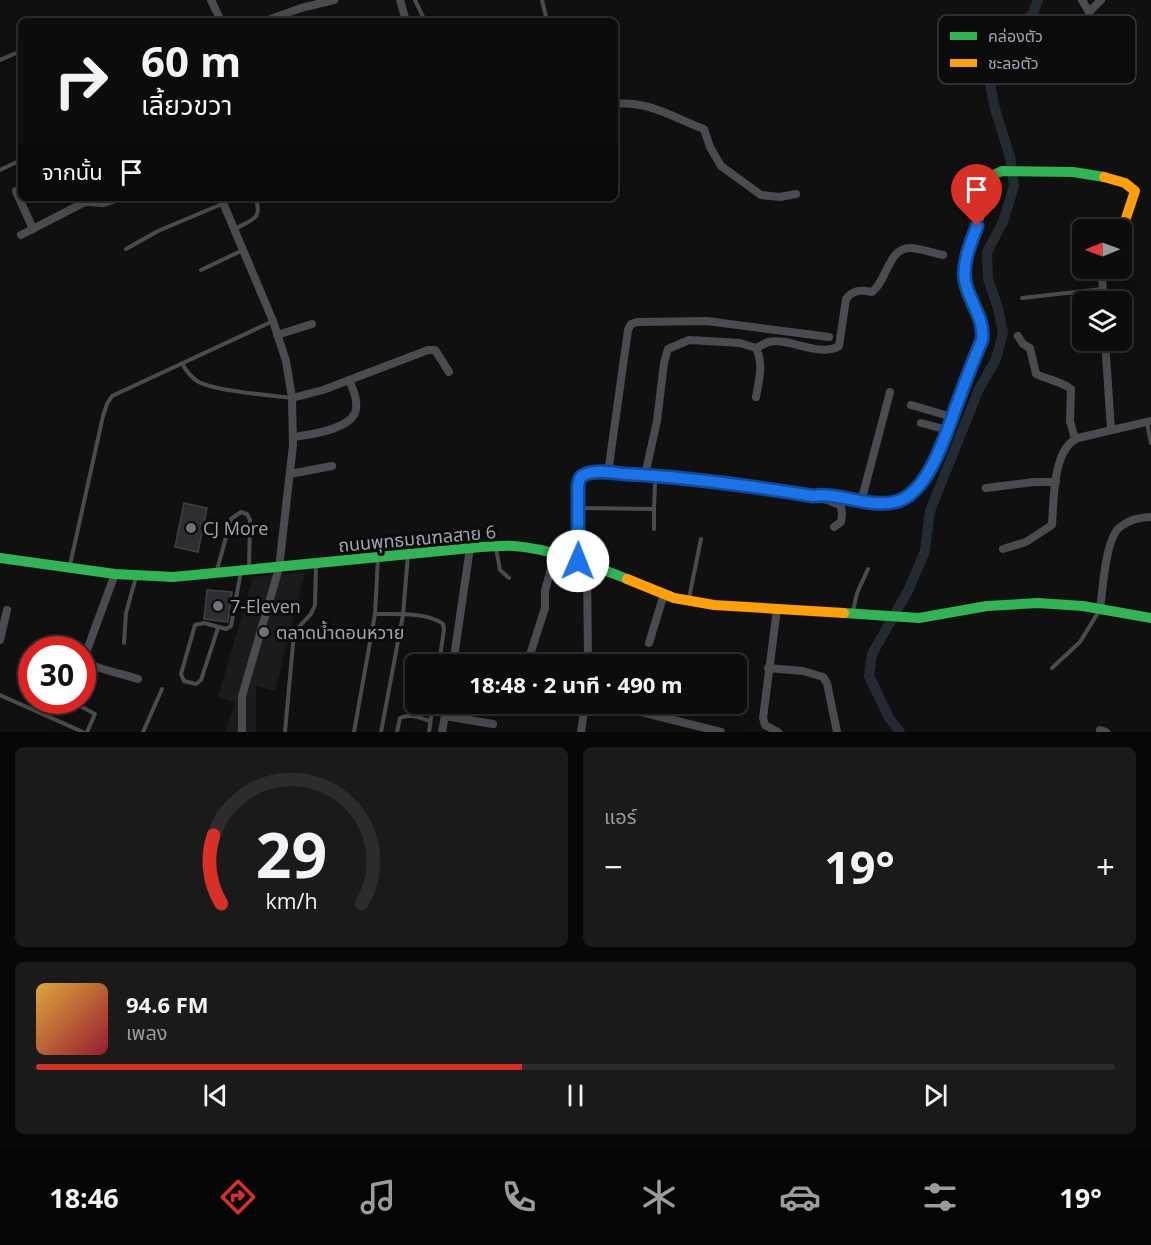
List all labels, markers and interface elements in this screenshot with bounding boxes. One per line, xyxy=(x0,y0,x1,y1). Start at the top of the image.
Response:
legend xyxy=(938,15,1136,84)
text: คล่องตัว xyxy=(988,25,1043,47)
text: 60 m xyxy=(141,32,241,89)
icon: right xyxy=(42,42,120,120)
text: ชะลอตัว xyxy=(988,52,1039,74)
text: เลี้ยวขวา xyxy=(141,86,232,123)
text: จากนั้น xyxy=(42,156,103,186)
icon: arrive xyxy=(115,156,148,189)
pin xyxy=(951,164,1002,226)
icon: arrive xyxy=(960,173,993,206)
north arrow xyxy=(1072,219,1132,279)
map controls xyxy=(1072,219,1132,351)
button: layers xyxy=(1072,291,1132,351)
place label: CJ More xyxy=(203,516,268,540)
street label: ถนนพุทธมณฑลสาย 6 xyxy=(337,519,497,557)
marker: CJ More xyxy=(184,521,198,535)
position arrow xyxy=(546,529,610,593)
place label: 7-Eleven xyxy=(230,594,301,618)
marker: 7-Eleven xyxy=(211,599,225,613)
place label: ตลาดน้ำดอนหวาย xyxy=(276,620,404,644)
marker: ตลาดน้ำดอนหวาย xyxy=(257,625,271,639)
speed limit sign: 30 xyxy=(18,636,96,714)
text: 18:48 · 2 นาที · 490 m xyxy=(469,669,683,699)
text: แอร์ xyxy=(604,803,636,830)
text: 29 xyxy=(256,811,327,896)
text: 19° xyxy=(824,836,895,897)
text: − xyxy=(604,844,623,889)
text: + xyxy=(1096,844,1115,889)
text: km/h xyxy=(265,886,318,915)
text: 94.6 FM xyxy=(126,989,209,1019)
text: เพลง xyxy=(126,1019,168,1046)
icon: previous xyxy=(199,1079,232,1112)
icon: pause xyxy=(559,1079,592,1112)
icon: next xyxy=(919,1079,952,1112)
icon: directions xyxy=(217,1176,259,1218)
icon: music xyxy=(357,1176,399,1218)
icon: phone xyxy=(498,1176,540,1218)
icon: climate xyxy=(638,1176,680,1218)
icon: car xyxy=(779,1176,821,1218)
icon: filters xyxy=(919,1176,961,1218)
text: 18:46 xyxy=(49,1179,119,1216)
text: 19° xyxy=(1059,1179,1102,1216)

